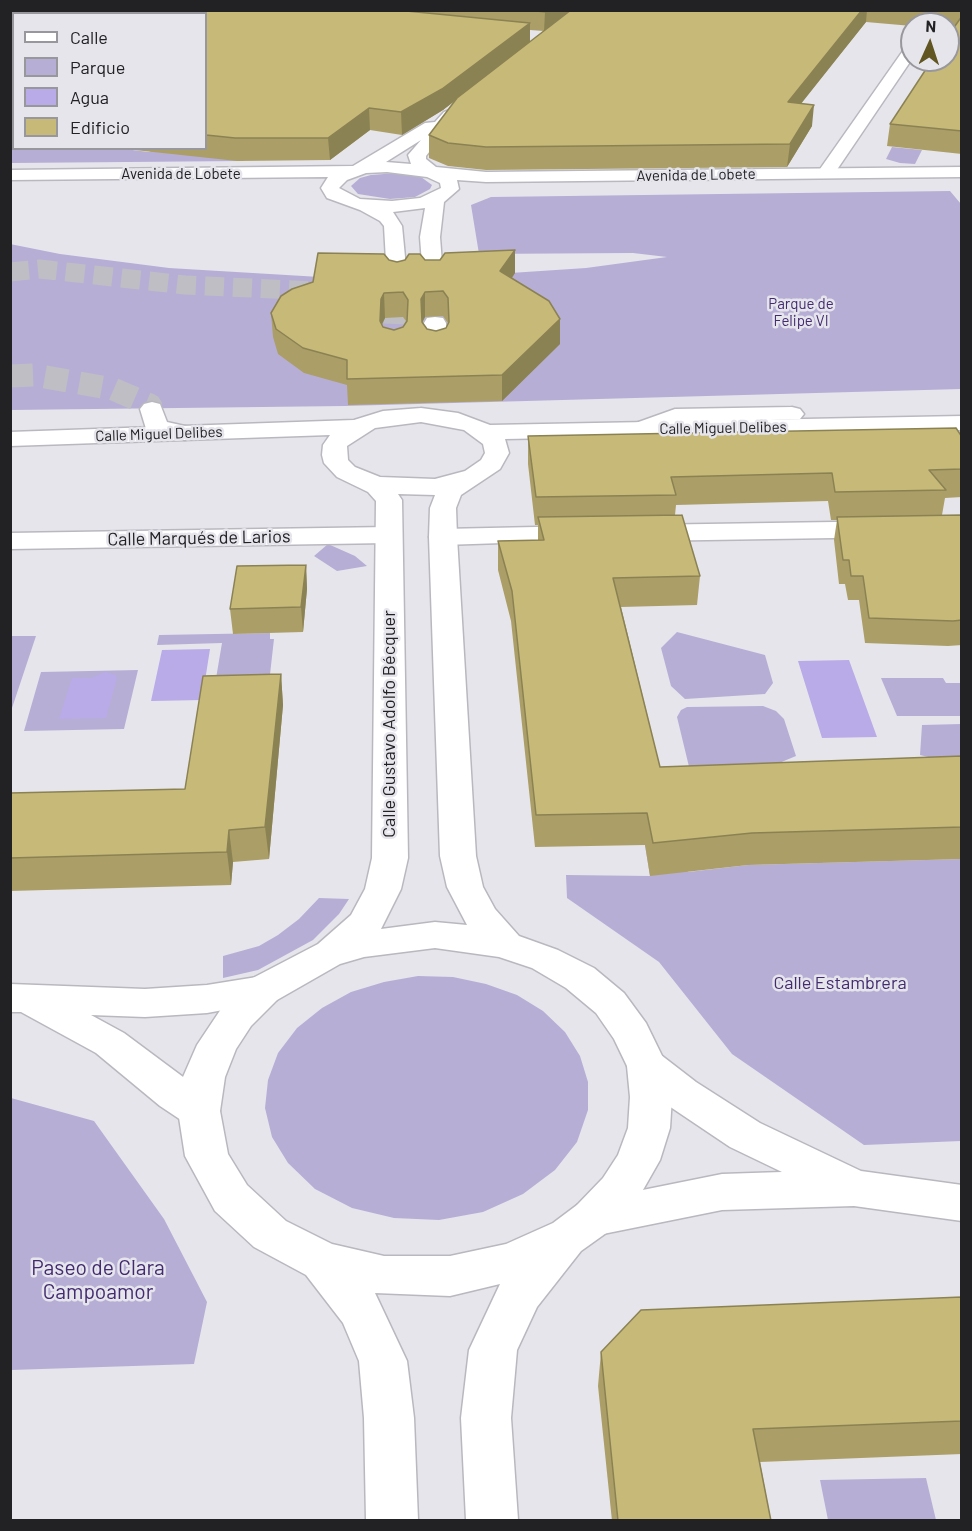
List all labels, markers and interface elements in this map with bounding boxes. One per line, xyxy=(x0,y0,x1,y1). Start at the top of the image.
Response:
legend xyxy=(12,12,207,150)
north arrow xyxy=(900,12,960,72)
text: N xyxy=(925,16,937,35)
text: Calle xyxy=(70,26,108,48)
text: Parque xyxy=(70,56,125,78)
text: Agua xyxy=(70,86,109,108)
text: Edificio xyxy=(70,116,130,138)
street label: Avenida de Lobete xyxy=(121,165,241,183)
street label: Avenida de Lobete xyxy=(636,165,756,185)
park label: Parque de Felipe VI xyxy=(768,295,834,330)
street label: Calle Miguel Delibes xyxy=(659,418,787,438)
street label: Calle Miguel Delibes xyxy=(95,423,223,445)
street label: Calle Marqués de Larios xyxy=(107,526,291,550)
street label: Calle Gustavo Adolfo Bécquer xyxy=(378,610,400,838)
park label: Calle Estambrera xyxy=(773,972,907,994)
park label: Paseo de Clara Campoamor xyxy=(31,1255,165,1305)

